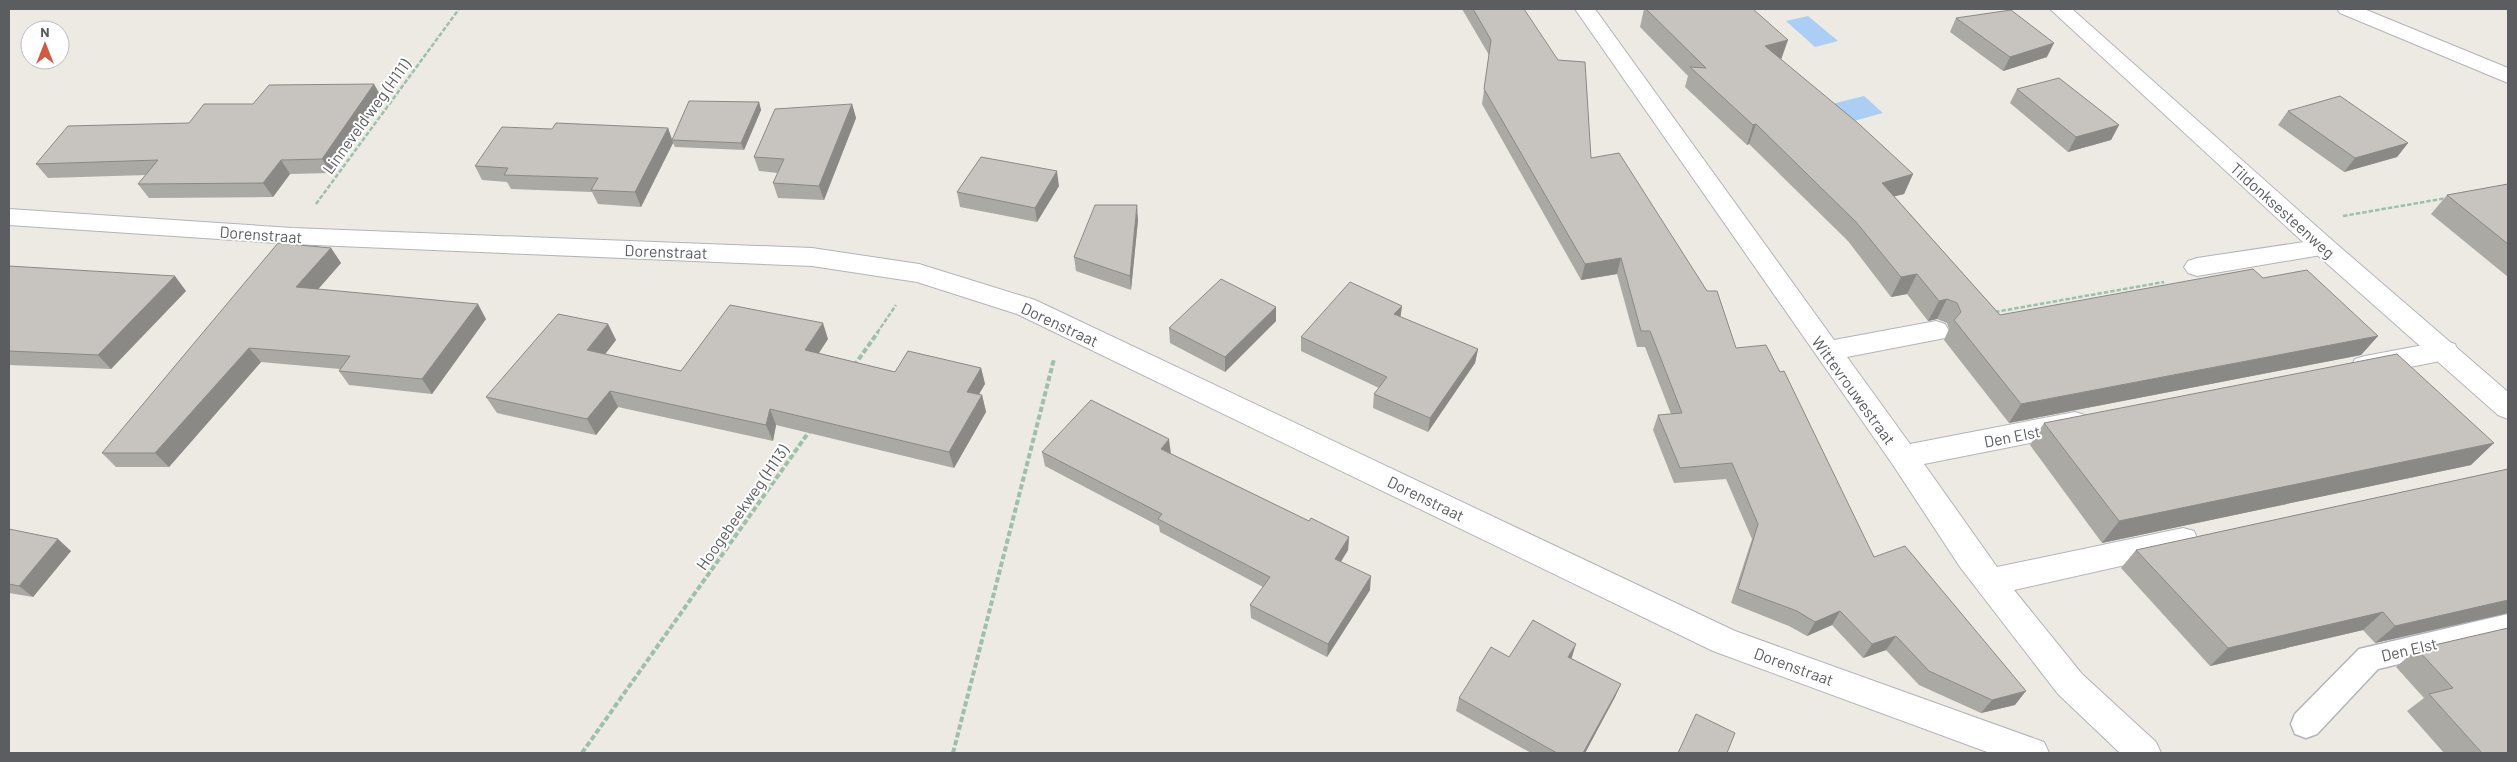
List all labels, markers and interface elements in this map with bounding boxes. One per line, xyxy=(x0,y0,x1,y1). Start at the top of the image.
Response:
north arrow xyxy=(20,20,70,70)
text: N xyxy=(40,23,50,40)
street label: Linneveld weg (H111) xyxy=(318,54,415,177)
street label: Tildonksesteenweg xyxy=(2227,158,2339,262)
street label: Dorenstraat xyxy=(219,222,303,246)
street label: Dorenstraat xyxy=(624,240,708,262)
street label: Dorenstraat xyxy=(1018,298,1102,350)
street label: Wittevrouwestraat xyxy=(1808,332,1900,448)
street label: Den Elst xyxy=(1982,421,2042,451)
street label: Hoogebeekweg (H113) xyxy=(692,440,793,573)
street label: Dorenstraat xyxy=(1385,471,1467,525)
street label: Den Elst xyxy=(2379,633,2439,665)
street label: Dorenstraat xyxy=(1752,643,1836,689)

